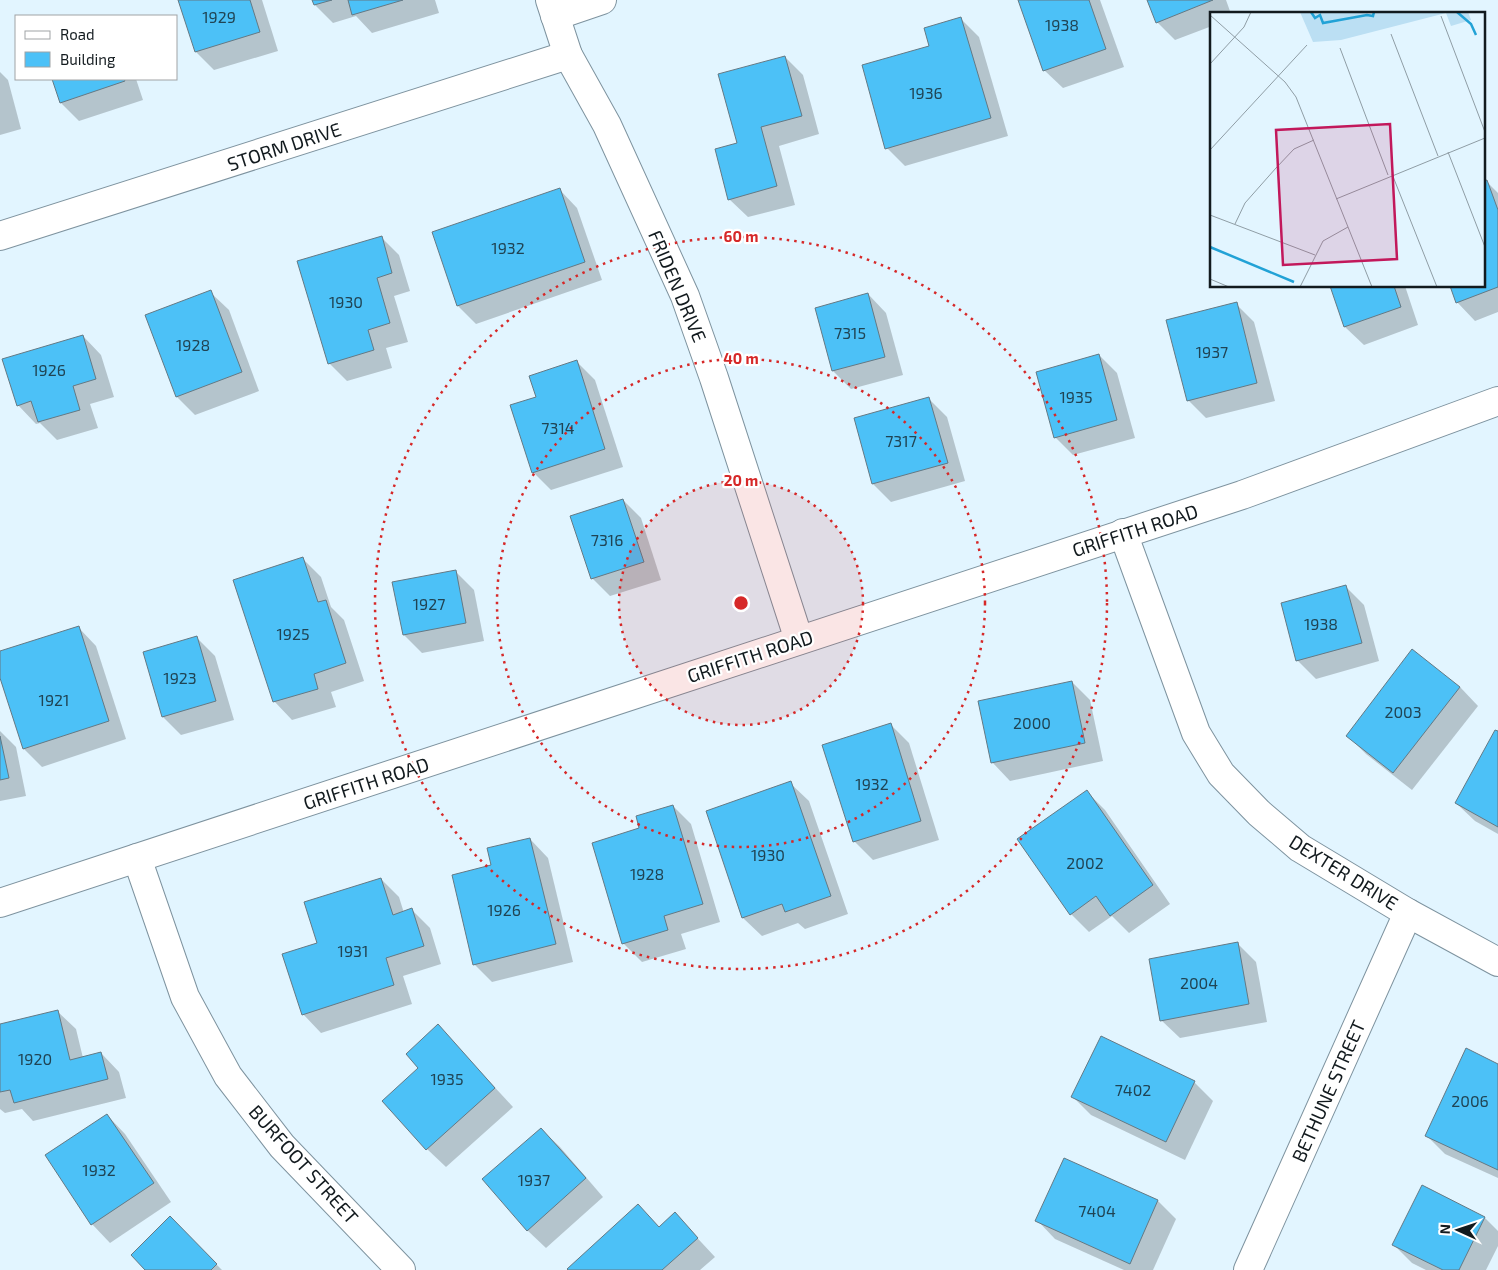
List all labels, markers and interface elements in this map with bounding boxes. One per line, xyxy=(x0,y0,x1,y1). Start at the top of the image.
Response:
house number: 1929 xyxy=(202,7,236,26)
inset map xyxy=(1210,12,1486,288)
legend xyxy=(15,15,178,80)
house number: 1938 xyxy=(1045,15,1079,34)
text: Road xyxy=(60,25,95,43)
text: Building xyxy=(60,50,116,68)
house number: 1936 xyxy=(909,83,943,102)
street label: STORM DRIVE xyxy=(224,117,344,175)
street label: FRIDEN DRIVE xyxy=(644,227,712,345)
text: 60 m xyxy=(724,227,758,245)
house number: 1932 xyxy=(491,238,525,257)
house number: 1930 xyxy=(329,292,363,311)
house number: 7315 xyxy=(834,323,866,342)
house number: 1928 xyxy=(176,335,210,354)
house number: 1937 xyxy=(1196,342,1228,361)
text: 40 m xyxy=(723,349,759,367)
house number: 1926 xyxy=(32,360,66,379)
house number: 1935 xyxy=(1060,387,1093,406)
house number: 7314 xyxy=(541,418,575,437)
house number: 7317 xyxy=(885,431,917,450)
text: 20 m xyxy=(724,471,758,489)
street label: GRIFFITH ROAD xyxy=(1069,499,1201,561)
house number: 7316 xyxy=(591,530,623,549)
house number: 1927 xyxy=(413,594,445,613)
centre of rings xyxy=(732,594,750,612)
house number: 1938 xyxy=(1304,614,1338,633)
house number: 1925 xyxy=(276,624,310,643)
street label: GRIFFITH ROAD xyxy=(684,625,816,687)
house number: 1923 xyxy=(163,668,197,687)
house number: 1921 xyxy=(39,690,69,709)
house number: 2003 xyxy=(1384,702,1422,721)
house number: 2000 xyxy=(1013,713,1051,732)
street label: GRIFFITH ROAD xyxy=(300,752,432,814)
house number: 1932 xyxy=(855,774,889,793)
street label: DEXTER DRIVE xyxy=(1285,829,1403,915)
house number: 1930 xyxy=(751,845,785,864)
house number: 2002 xyxy=(1066,853,1104,872)
house number: 1928 xyxy=(630,864,664,883)
house number: 1926 xyxy=(487,900,521,919)
house number: 1931 xyxy=(338,941,368,960)
house number: 2004 xyxy=(1180,973,1218,992)
street label: BETHUNE STREET xyxy=(1286,1017,1370,1165)
house number: 1920 xyxy=(18,1049,52,1068)
house number: 1935 xyxy=(431,1069,464,1088)
house number: 7402 xyxy=(1115,1080,1151,1099)
house number: 2006 xyxy=(1451,1091,1489,1110)
street label: BURFOOT STREET xyxy=(245,1100,363,1228)
house number: 1932 xyxy=(82,1160,116,1179)
house number: 1937 xyxy=(518,1170,550,1189)
house number: 7404 xyxy=(1078,1201,1116,1220)
north arrow xyxy=(1433,1205,1483,1255)
text: N xyxy=(1436,1224,1453,1235)

